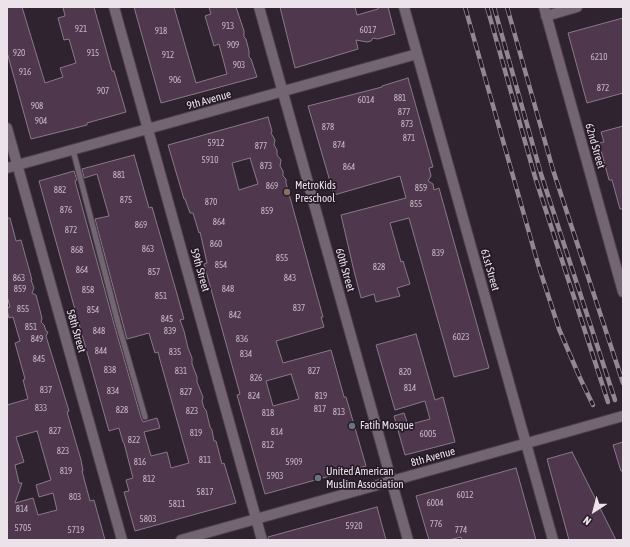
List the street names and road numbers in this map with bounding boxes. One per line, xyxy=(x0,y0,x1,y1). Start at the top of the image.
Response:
street label: 9th Avenue xyxy=(185,87,233,113)
street label: 62nd Street xyxy=(582,122,608,170)
street label: 59th Street xyxy=(188,247,212,293)
street label: 60th Street xyxy=(333,247,357,293)
street label: 61st Street xyxy=(478,247,502,293)
street label: 58th Street xyxy=(64,308,88,354)
street label: 8th Avenue xyxy=(409,444,457,470)

